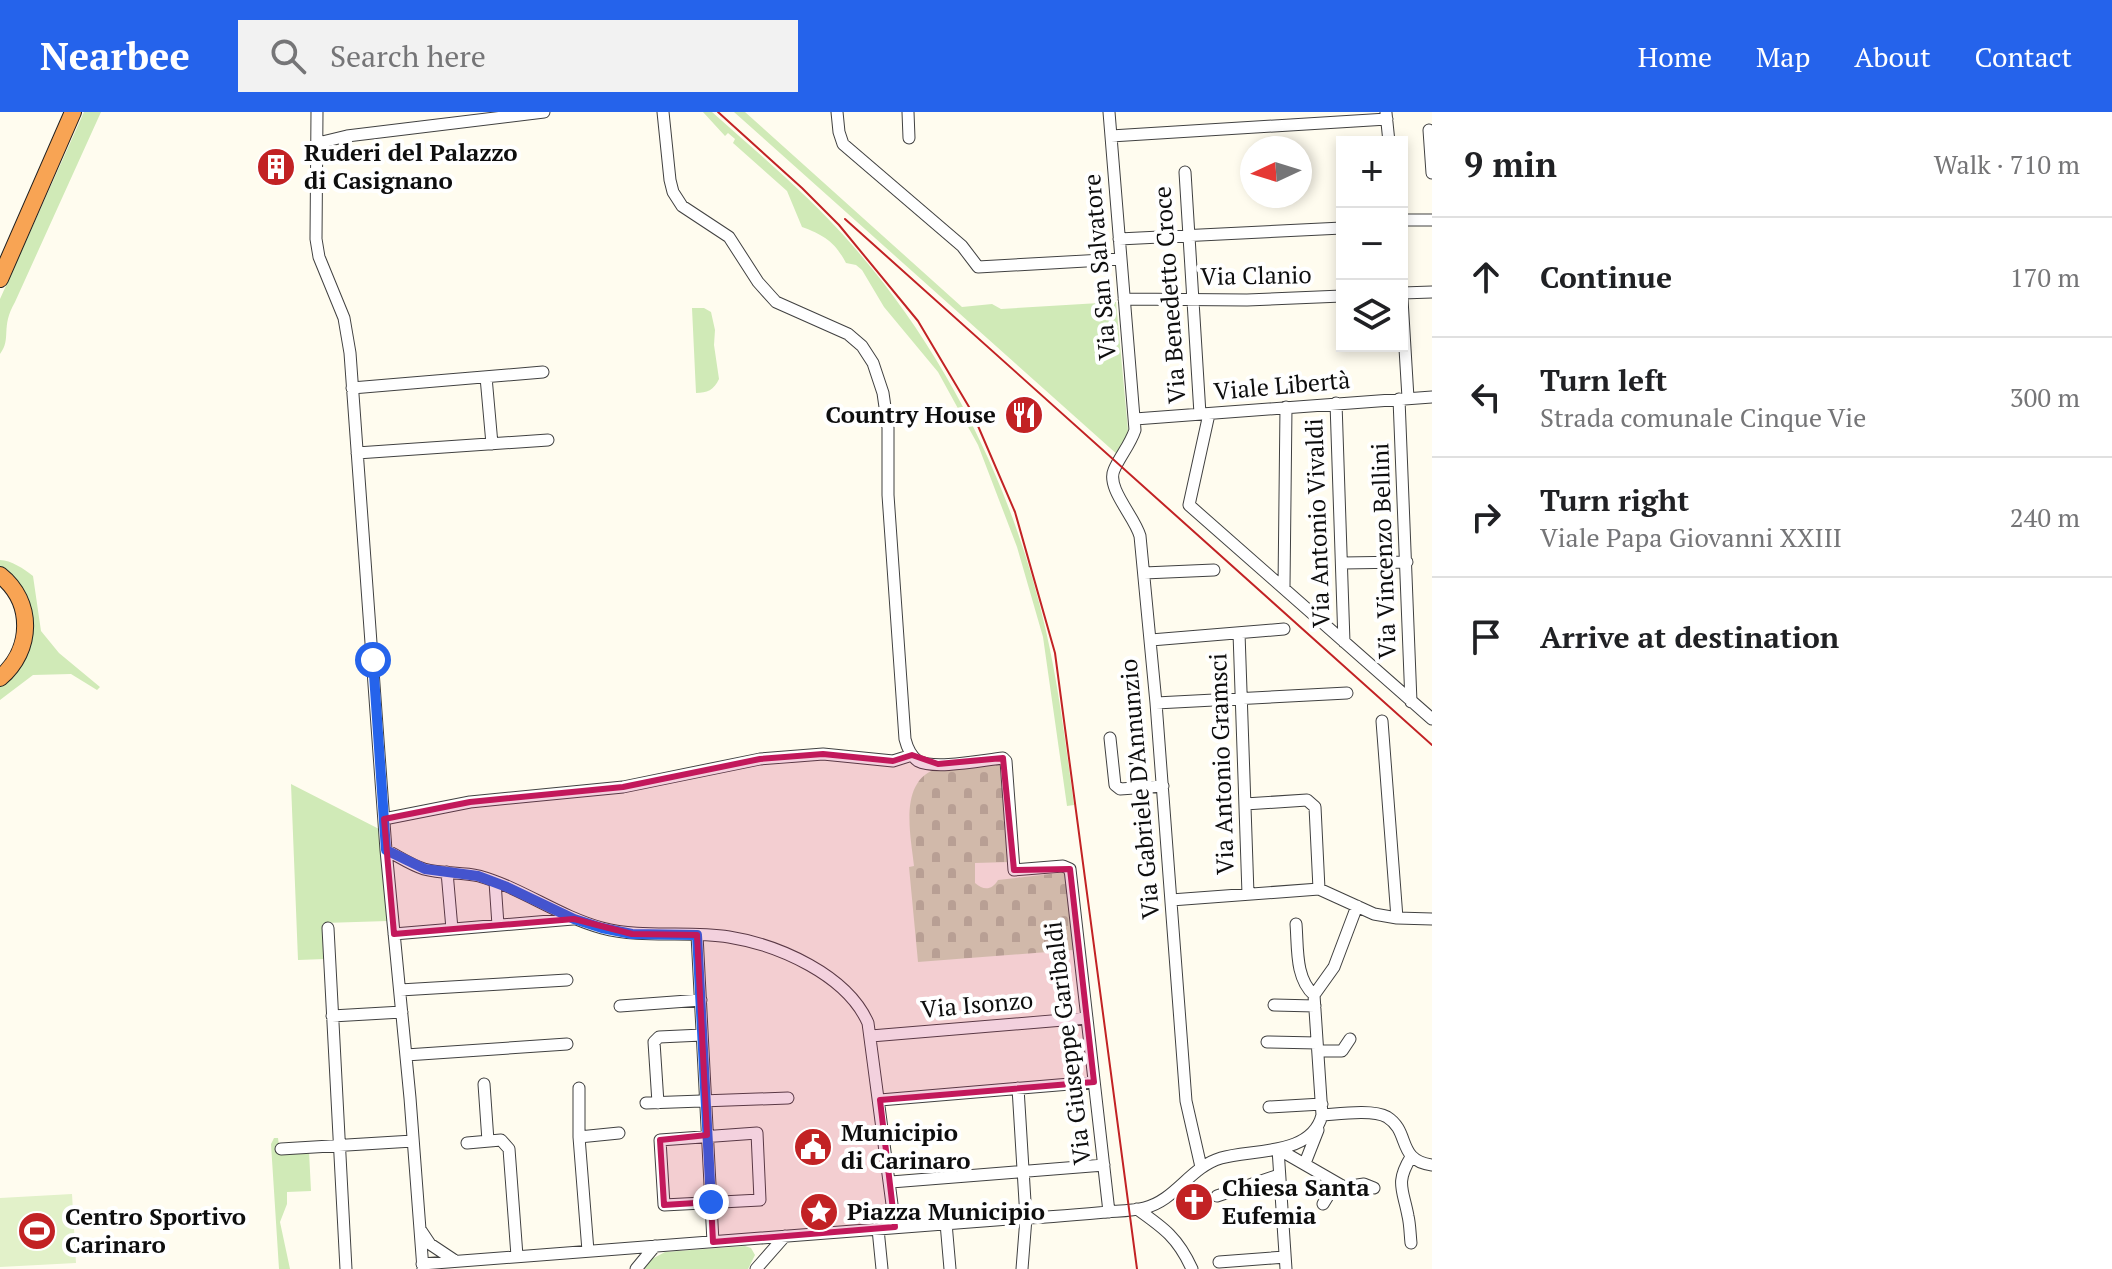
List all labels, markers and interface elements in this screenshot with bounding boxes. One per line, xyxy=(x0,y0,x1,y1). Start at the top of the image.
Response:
search box xyxy=(238,20,798,92)
text: Nearbee xyxy=(40,31,190,81)
icon: search xyxy=(266,34,310,78)
text: Search here xyxy=(330,36,486,76)
text: Home xyxy=(1638,38,1712,75)
text: Map xyxy=(1756,38,1810,75)
text: About xyxy=(1854,38,1931,75)
text: Contact xyxy=(1975,38,2072,75)
place label: Ruderi del Palazzo di Casignano xyxy=(304,136,518,196)
north arrow xyxy=(1240,136,1312,208)
map controls xyxy=(1336,136,1408,352)
button: + xyxy=(1336,136,1408,208)
text: 9 min xyxy=(1464,142,1557,187)
building icon: Ruderi del Palazzo di Casignano xyxy=(255,146,297,188)
text: Walk · 710 m xyxy=(1934,147,2080,181)
street label: Via San Salvatore xyxy=(1075,173,1123,361)
street label: Via Benedetto Croce xyxy=(1145,185,1193,405)
button: − xyxy=(1336,208,1408,280)
icon: ahead xyxy=(1464,255,1508,299)
text: Continue xyxy=(1540,257,1672,297)
street label: Via Clanio xyxy=(1200,258,1312,292)
text: 170 m xyxy=(2010,260,2080,294)
button: layers xyxy=(1336,280,1408,352)
text: Turn left xyxy=(1540,360,1667,400)
street label: Viale Libertà xyxy=(1212,363,1351,407)
icon: left xyxy=(1464,375,1508,419)
text: 300 m xyxy=(2010,380,2080,414)
restaurant icon: Country House xyxy=(1003,394,1045,436)
place label: Country House xyxy=(826,398,996,430)
text: Strada comunale Cinque Vie xyxy=(1540,400,1866,434)
street label: Via Antonio Vivaldi xyxy=(1297,418,1337,628)
street label: Via Vincenzo Bellini xyxy=(1363,442,1403,660)
text: Turn right xyxy=(1540,480,1689,520)
icon: right xyxy=(1464,495,1508,539)
text: 240 m xyxy=(2010,500,2080,534)
text: Viale Papa Giovanni XXIII xyxy=(1540,520,1842,554)
icon: arrive xyxy=(1464,615,1508,659)
text: Arrive at destination xyxy=(1540,617,1839,657)
route start xyxy=(355,642,391,678)
street label: Via Antonio Gramsci xyxy=(1201,653,1241,875)
street label: Via Gabriele D'Annunzio xyxy=(1112,658,1166,920)
street label: Via Giuseppe Garibaldi xyxy=(1036,920,1098,1167)
street label: Via Isonzo xyxy=(919,983,1034,1025)
place label: Municipio di Carinaro xyxy=(841,1116,971,1176)
public building icon: Municipio di Carinaro xyxy=(792,1126,834,1168)
place label: Chiesa Santa Eufemia xyxy=(1222,1171,1370,1231)
church icon: Chiesa Santa Eufemia xyxy=(1173,1181,1215,1223)
route end xyxy=(693,1184,729,1220)
place icon: Piazza Municipio xyxy=(798,1191,840,1233)
place label: Piazza Municipio xyxy=(847,1195,1045,1227)
place label: Centro Sportivo Carinaro xyxy=(65,1200,246,1260)
sports icon: Centro Sportivo Carinaro xyxy=(16,1210,58,1252)

